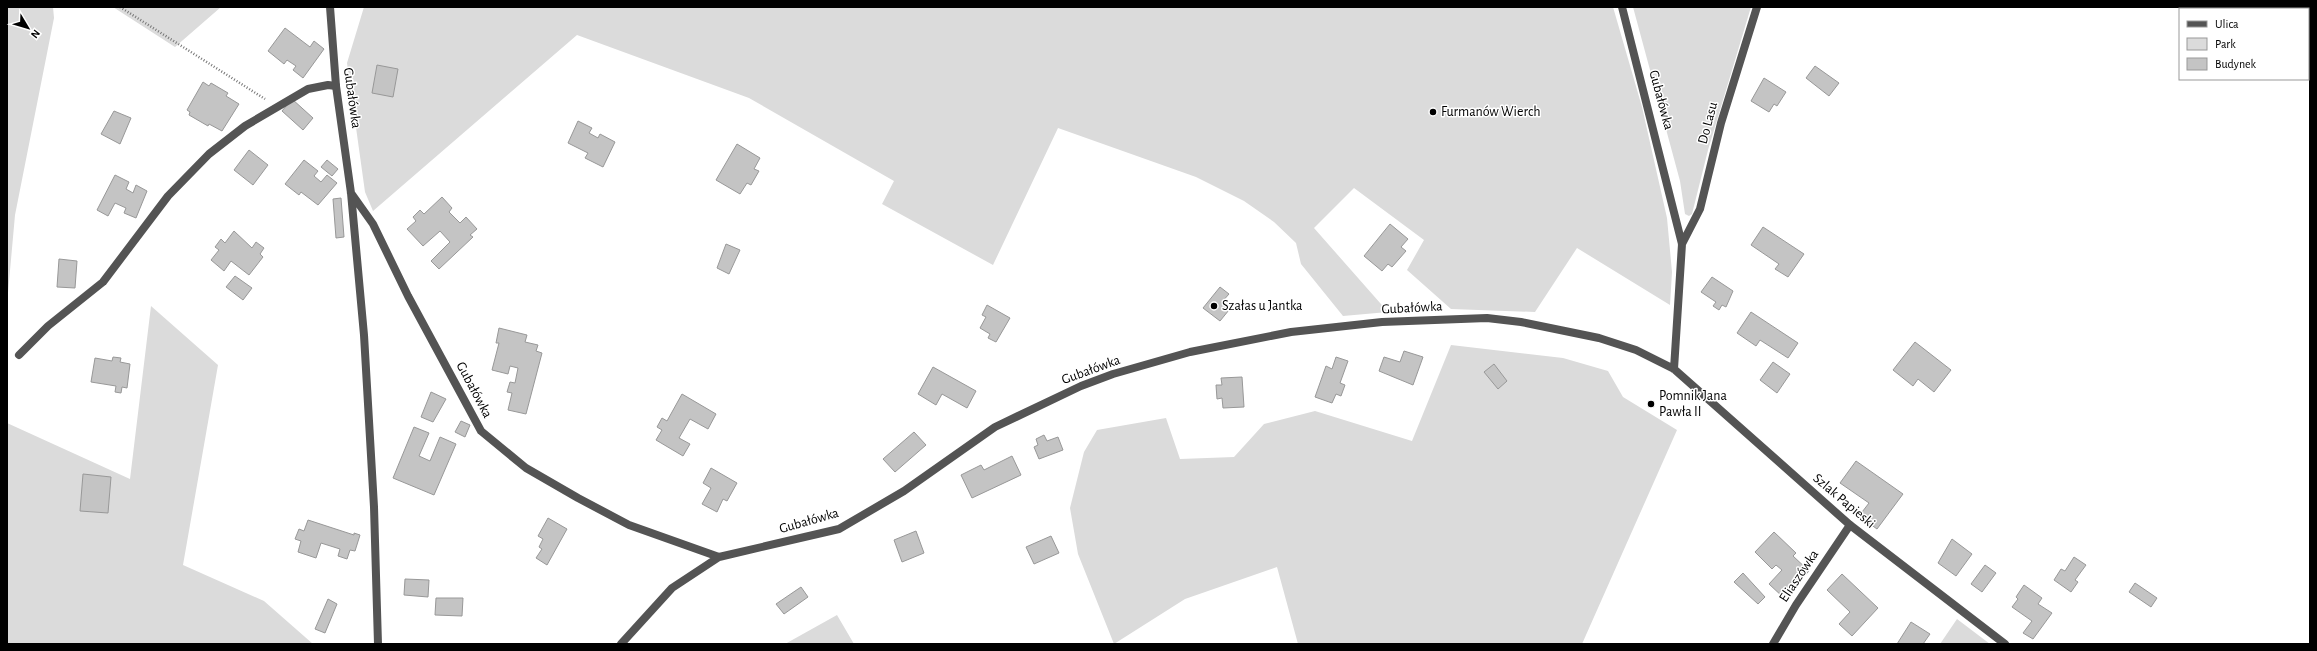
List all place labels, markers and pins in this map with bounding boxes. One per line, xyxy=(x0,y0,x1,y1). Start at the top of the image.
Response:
place label: Furmanów Wierch xyxy=(1441,105,1541,119)
marker: Furmanów Wierch xyxy=(1428,107,1438,117)
place label: Szałas u Jantka xyxy=(1222,299,1303,313)
marker: Szałas u Jantka xyxy=(1209,301,1219,311)
place label: Pomnik Jana Pawła II xyxy=(1659,389,1727,419)
marker: Pomnik Jana Pawła II xyxy=(1646,399,1656,409)

